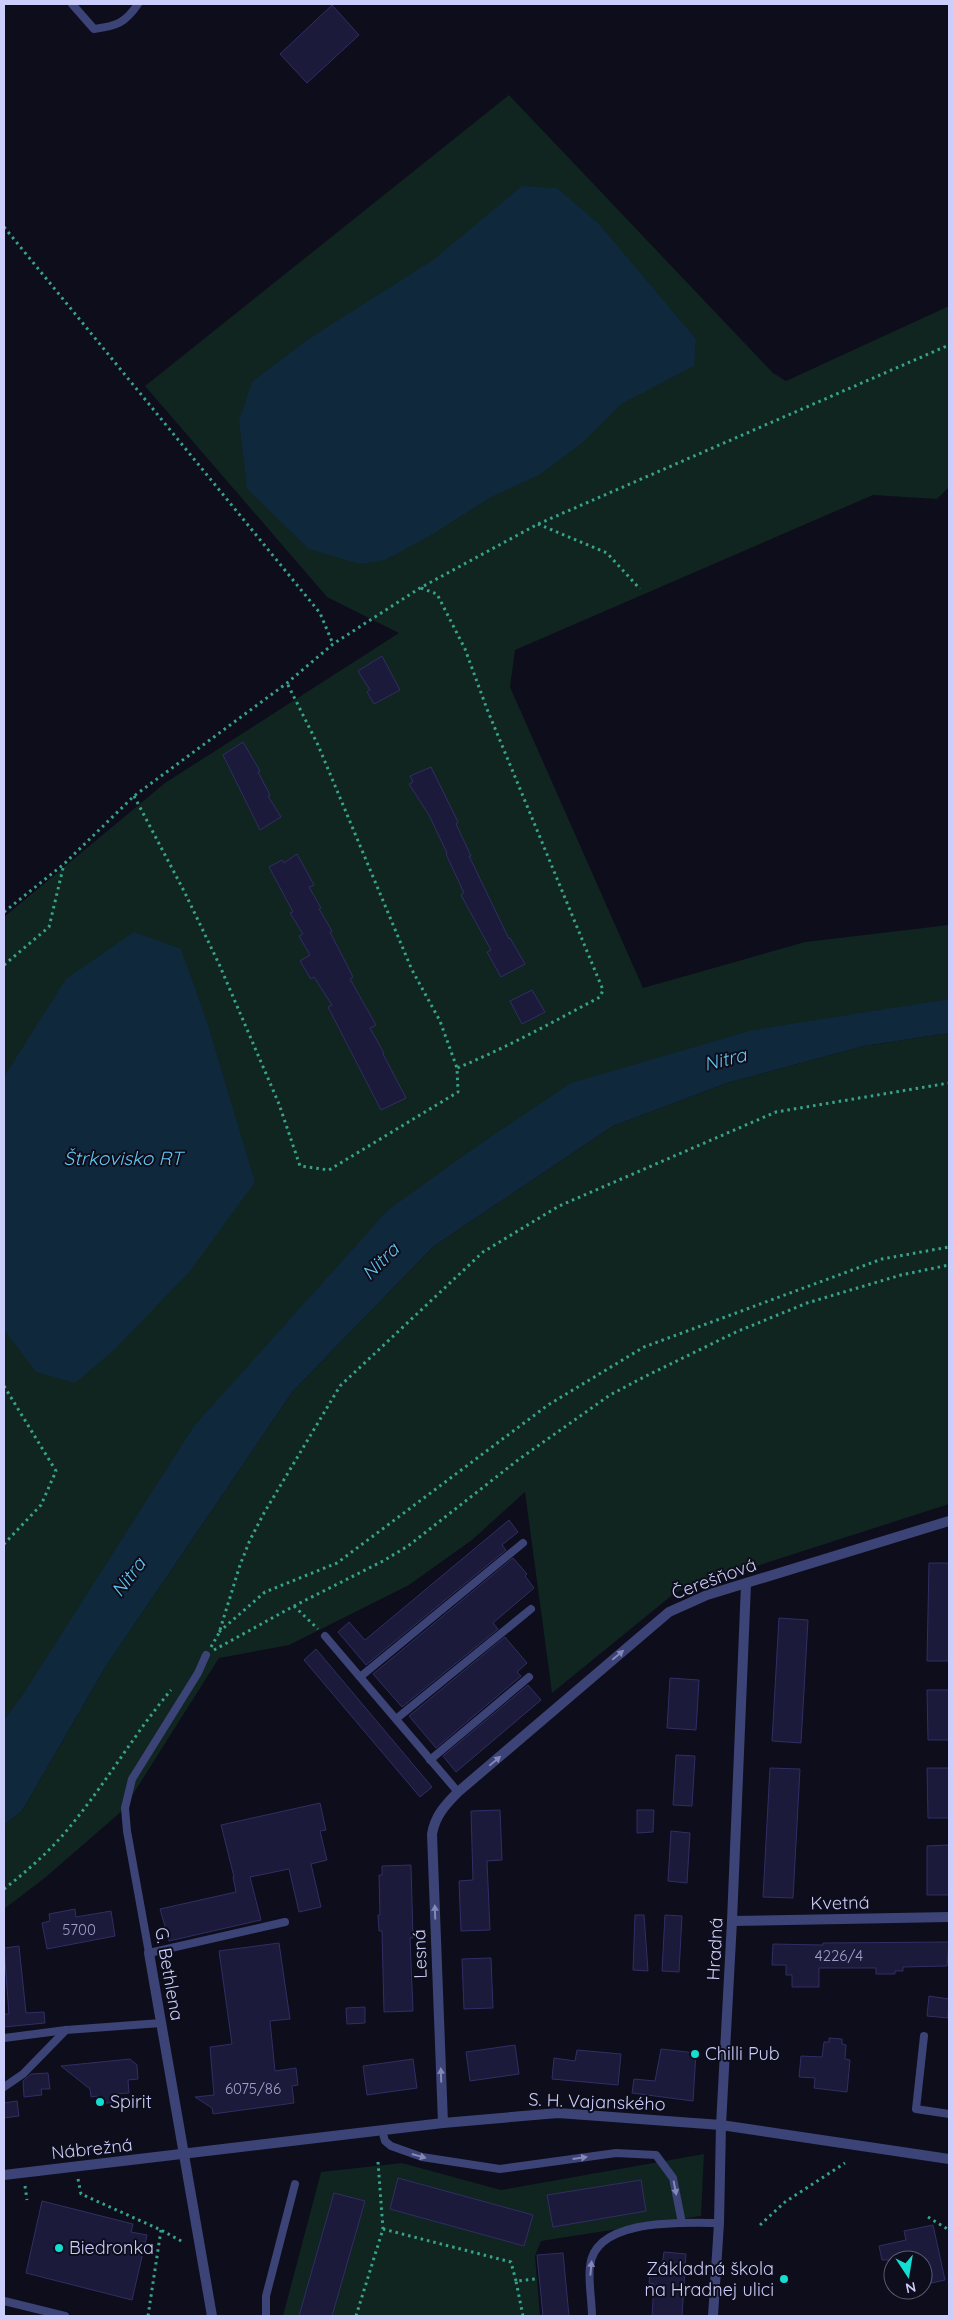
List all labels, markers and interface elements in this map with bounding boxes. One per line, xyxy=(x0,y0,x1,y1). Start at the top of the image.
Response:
water label: Nitra xyxy=(701,1042,750,1076)
water label: Štrkovisko RT xyxy=(64,1146,186,1170)
water label: Nitra xyxy=(356,1236,405,1285)
water label: Nitra xyxy=(105,1551,151,1601)
street label: Čerešňová xyxy=(668,1553,759,1604)
one-way arrow xyxy=(612,1650,625,1661)
one-way arrow xyxy=(488,1755,501,1766)
street label: Kvetná xyxy=(810,1890,870,1915)
one-way arrow xyxy=(430,1904,438,1920)
street label: Hradná xyxy=(701,1917,728,1981)
house number: 5700 xyxy=(62,1920,96,1939)
street label: G. Bethlena xyxy=(150,1925,189,2022)
street label: Lesná xyxy=(407,1929,432,1979)
house number: 4226/4 xyxy=(815,1946,863,1965)
place label: Chilli Pub xyxy=(705,2042,780,2065)
marker: Chilli Pub xyxy=(689,2048,701,2060)
one-way arrow xyxy=(437,2066,445,2082)
house number: 6075/86 xyxy=(225,2079,281,2098)
street label: S. H. Vajanského xyxy=(528,2088,666,2115)
place label: Spirit xyxy=(110,2090,152,2113)
marker: Spirit xyxy=(94,2096,106,2108)
street label: Nábrežná xyxy=(50,2133,134,2164)
one-way arrow xyxy=(412,2152,427,2160)
one-way arrow xyxy=(572,2154,588,2162)
one-way arrow xyxy=(671,2180,679,2195)
place label: Biedronka xyxy=(69,2236,154,2259)
marker: Biedronka xyxy=(53,2242,65,2254)
north arrow xyxy=(883,2250,933,2300)
place label: Základná škola na Hradnej ulici xyxy=(645,2257,774,2301)
one-way arrow xyxy=(587,2259,595,2275)
marker: Základná škola na Hradnej ulici xyxy=(778,2273,790,2285)
text: N xyxy=(904,2278,918,2298)

